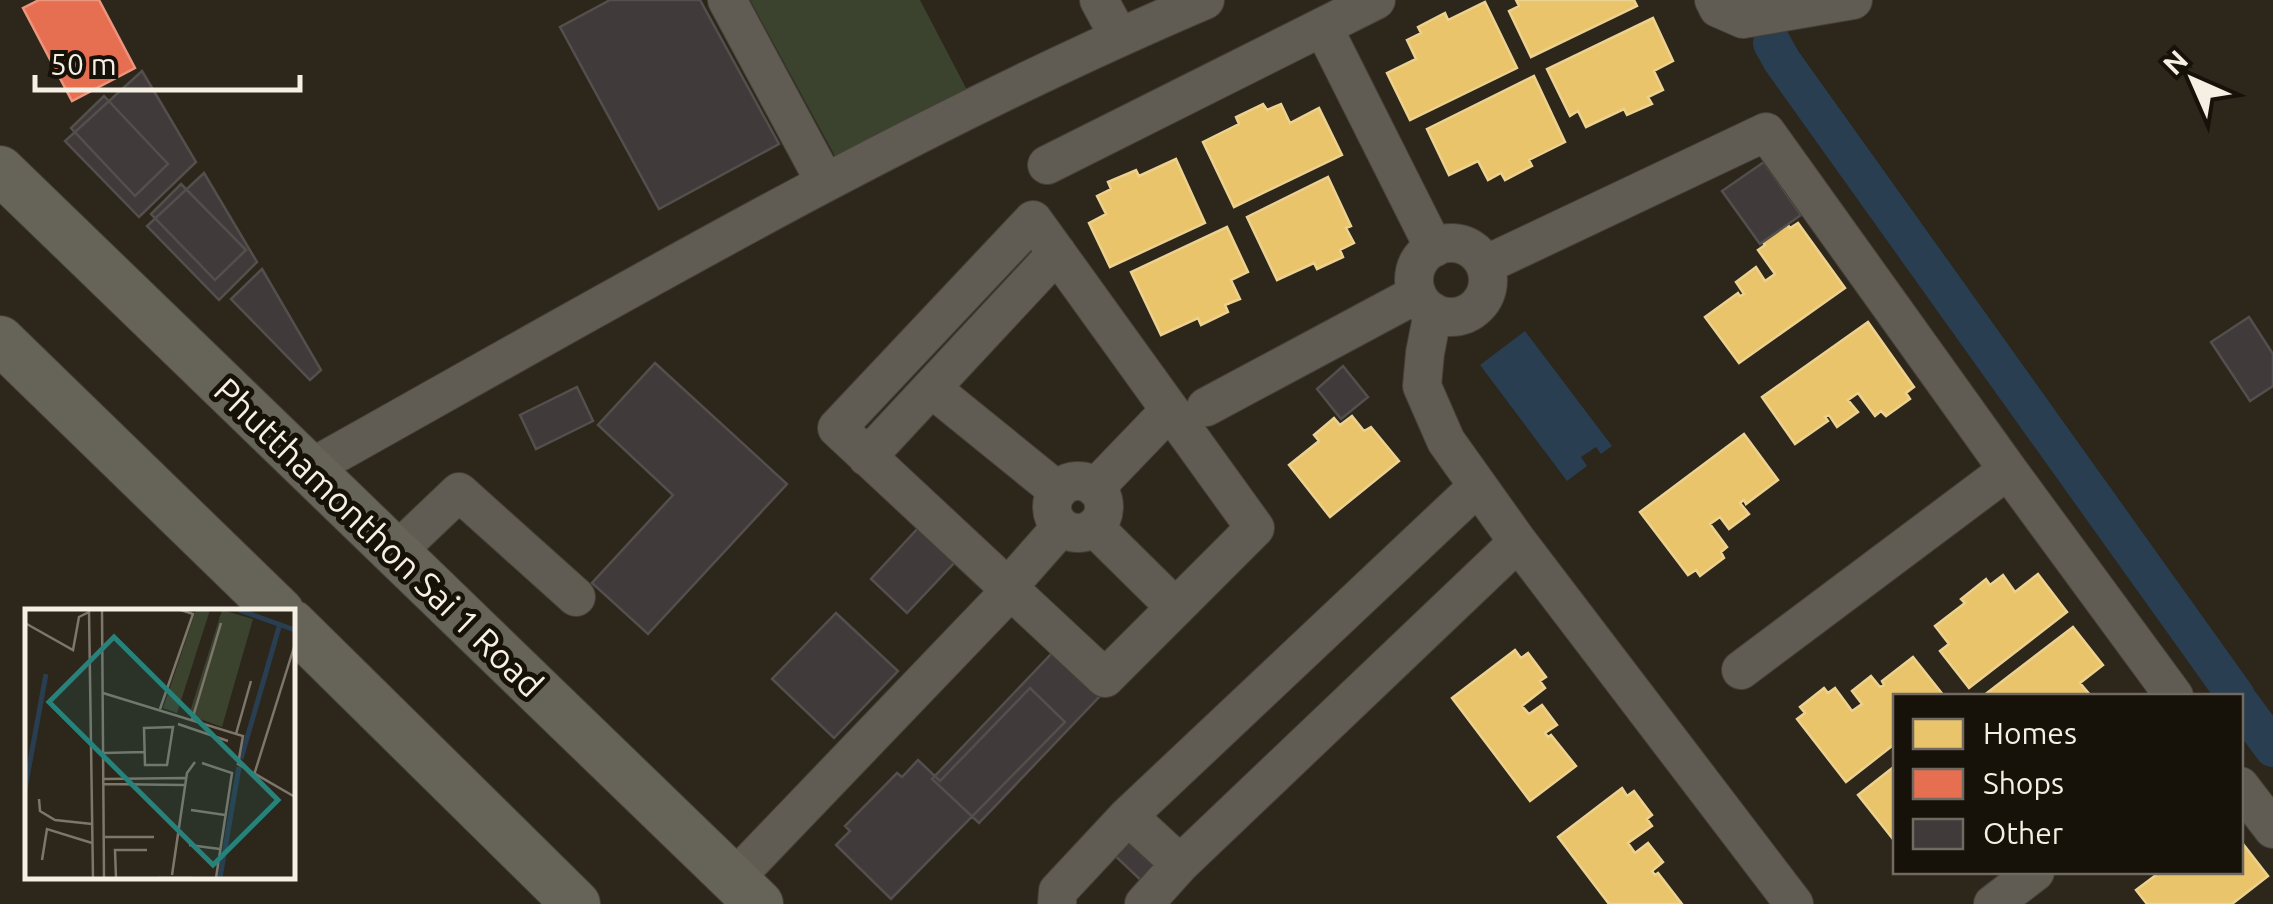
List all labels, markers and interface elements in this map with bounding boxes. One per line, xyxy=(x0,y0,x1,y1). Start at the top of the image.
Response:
scale bar xyxy=(35,30,300,92)
north arrow xyxy=(2143,30,2243,130)
text: N xyxy=(2157,44,2193,80)
text: 50 m xyxy=(50,47,117,81)
street label: Phutthamonthon Sai 1 Road xyxy=(207,370,551,704)
inset map xyxy=(25,609,295,879)
legend xyxy=(1893,694,2243,874)
text: Homes xyxy=(1983,716,2077,750)
text: Shops xyxy=(1983,766,2064,800)
text: Other xyxy=(1983,816,2064,850)

